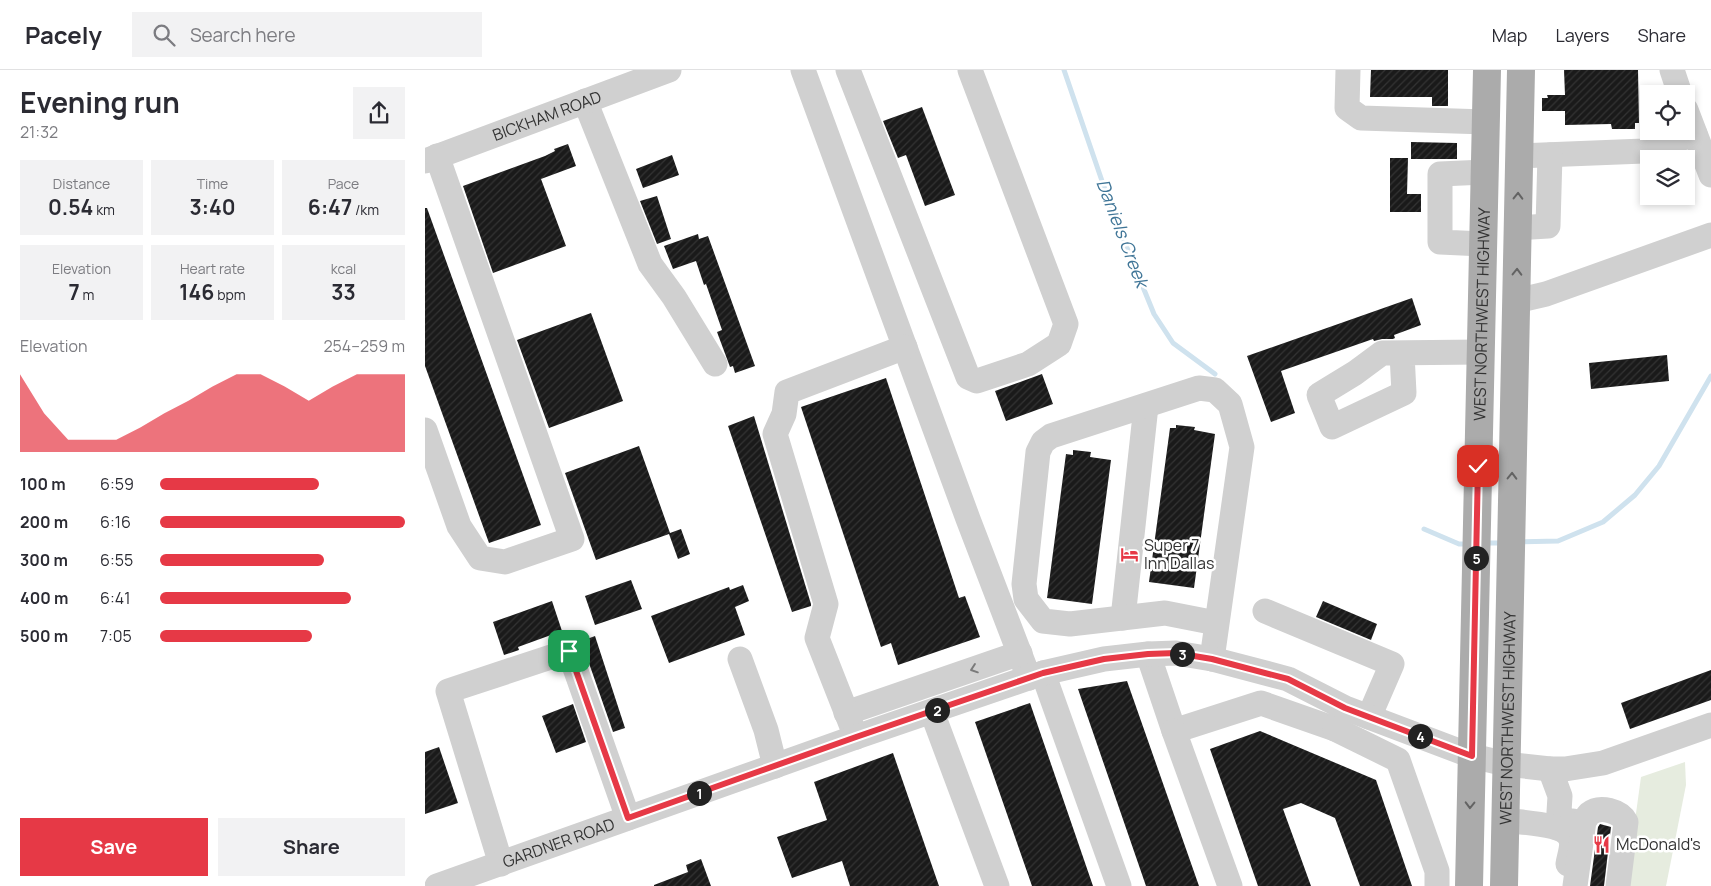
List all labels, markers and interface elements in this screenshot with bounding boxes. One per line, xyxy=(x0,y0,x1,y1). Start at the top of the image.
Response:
search box xyxy=(132,12,482,57)
text: Pacely xyxy=(25,18,102,51)
icon: search xyxy=(150,21,178,49)
text: Search here xyxy=(190,22,296,48)
text: Map xyxy=(1492,23,1527,47)
text: Layers xyxy=(1555,23,1609,47)
text: Share xyxy=(1637,23,1686,47)
text: Evening run xyxy=(20,83,180,121)
street label: BICKHAM ROAD xyxy=(489,85,605,146)
map controls xyxy=(1640,85,1695,205)
button: locate xyxy=(1640,85,1695,140)
button: share xyxy=(353,87,405,139)
text: 21:32 xyxy=(20,121,58,143)
button: layers xyxy=(1640,150,1695,205)
text: Distance xyxy=(53,174,110,193)
text: Time xyxy=(197,174,228,193)
text: Pace xyxy=(328,174,359,193)
water label: Daniels Creek xyxy=(1091,176,1156,293)
one-way arrow xyxy=(1513,192,1523,200)
text: 0.54 xyxy=(48,193,93,221)
text: 3:40 xyxy=(189,193,236,221)
text: 6:47 xyxy=(308,193,352,221)
text: km xyxy=(93,200,115,219)
text: /km xyxy=(352,200,379,219)
street label: WEST NORTHWEST HIGHWAY xyxy=(1468,207,1495,421)
text: Elevation xyxy=(52,259,111,278)
text: Heart rate xyxy=(180,259,245,278)
text: kcal xyxy=(331,259,356,278)
one-way arrow xyxy=(1511,268,1522,276)
text: 7 xyxy=(69,278,80,306)
text: 146 xyxy=(179,278,214,306)
text: 33 xyxy=(331,278,356,306)
text: m xyxy=(80,285,94,304)
text: bpm xyxy=(214,285,246,304)
text: Elevation xyxy=(20,335,88,357)
text: 254–259 m xyxy=(324,335,405,357)
pin xyxy=(1457,445,1499,487)
icon: check xyxy=(1464,452,1492,480)
one-way arrow xyxy=(1507,471,1517,479)
text: 100 m xyxy=(20,473,66,495)
text: 6:59 xyxy=(100,473,134,495)
text: 200 m xyxy=(20,511,68,533)
text: 6:16 xyxy=(100,511,131,533)
place label: Super 7 Inn Dallas xyxy=(1144,534,1214,574)
hotel icon: Super 7 Inn Dallas xyxy=(1120,544,1140,564)
pin: 5 xyxy=(1463,546,1489,570)
text: 300 m xyxy=(20,549,68,571)
text: 6:55 xyxy=(100,549,133,571)
text: 5 xyxy=(1472,549,1481,568)
text: 400 m xyxy=(20,587,68,609)
text: 6:41 xyxy=(100,587,130,609)
street label: WEST NORTHWEST HIGHWAY xyxy=(1494,611,1521,825)
text: 500 m xyxy=(20,625,68,647)
text: 7:05 xyxy=(100,625,132,647)
pin xyxy=(548,630,590,672)
icon: arrive xyxy=(555,637,583,665)
pin: 3 xyxy=(1169,642,1195,666)
text: 3 xyxy=(1178,645,1187,664)
one-way arrow xyxy=(970,663,978,673)
pin: 2 xyxy=(925,698,949,722)
text: 2 xyxy=(933,701,942,720)
pin: 4 xyxy=(1407,724,1433,748)
text: 4 xyxy=(1416,727,1425,746)
pin: 1 xyxy=(687,780,711,806)
text: 1 xyxy=(696,784,703,803)
one-way arrow xyxy=(1465,801,1476,809)
street label: GARDNER ROAD xyxy=(499,813,618,873)
button: Save xyxy=(20,818,208,876)
button: Share xyxy=(218,818,405,876)
place label: McDonald's xyxy=(1616,833,1701,855)
restaurant icon: McDonald's xyxy=(1592,834,1612,854)

